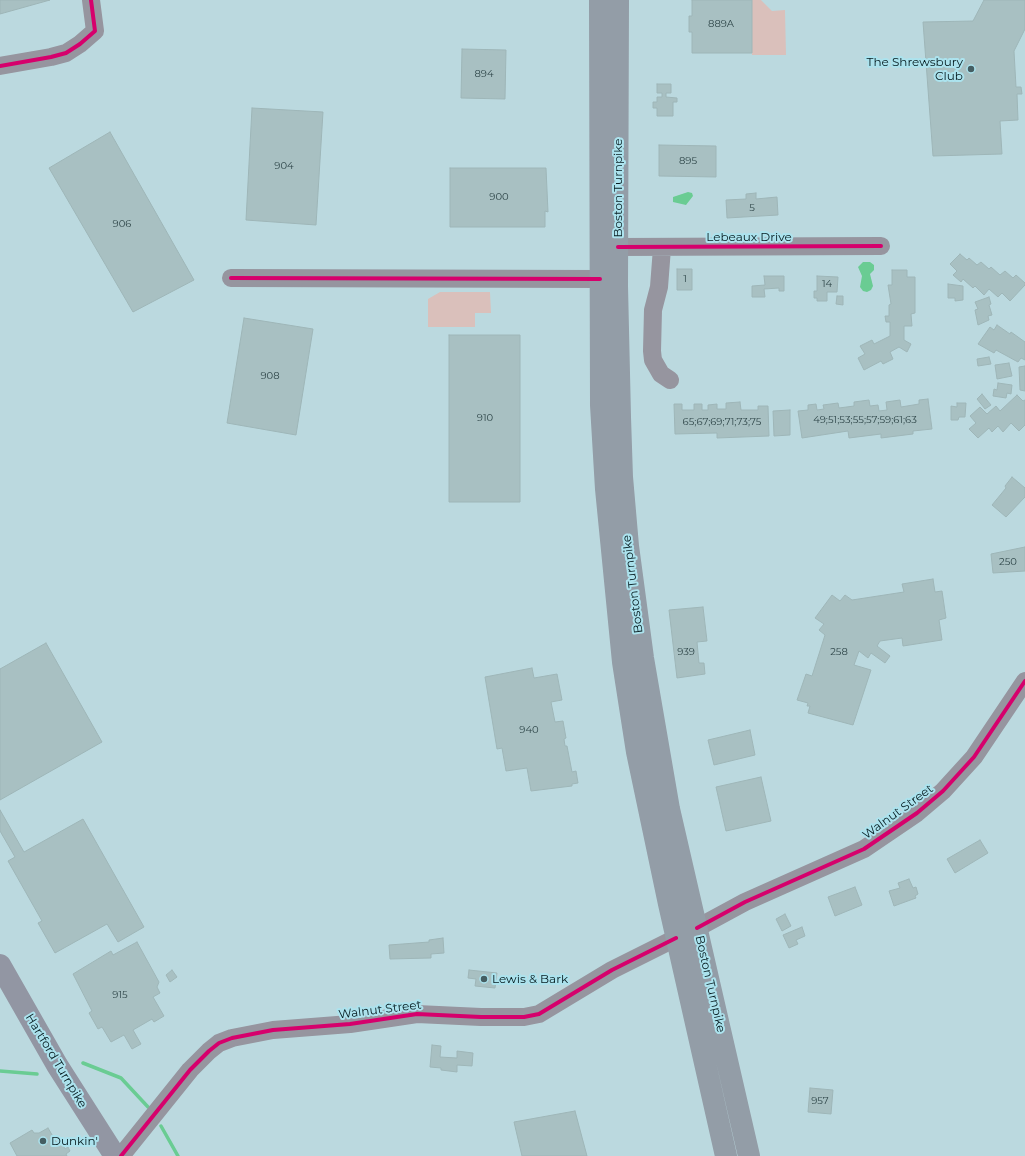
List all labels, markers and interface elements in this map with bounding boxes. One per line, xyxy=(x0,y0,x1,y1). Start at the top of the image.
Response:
house number: 889A xyxy=(708,18,734,30)
place label: The Shrewsbury Club xyxy=(867,55,963,83)
marker: The Shrewsbury Club xyxy=(966,64,976,74)
house number: 894 xyxy=(474,68,494,80)
street label: Boston Turnpike xyxy=(611,138,625,238)
house number: 895 xyxy=(679,155,697,167)
house number: 904 xyxy=(274,160,294,172)
house number: 900 xyxy=(489,191,509,203)
house number: 5 xyxy=(749,202,755,214)
house number: 906 xyxy=(113,218,131,230)
street label: Lebeaux Drive xyxy=(706,230,792,244)
house number: 1 xyxy=(683,273,687,285)
house number: 14 xyxy=(822,278,832,290)
house number: 908 xyxy=(260,370,280,382)
house number: 910 xyxy=(477,412,493,424)
house number: 49;51;53;55;57;59;61;63 xyxy=(813,414,917,426)
house number: 65;67;69;71;73;75 xyxy=(683,416,761,428)
street label: Boston Turnpike xyxy=(620,534,646,634)
house number: 250 xyxy=(999,556,1017,568)
house number: 939 xyxy=(677,646,695,658)
house number: 258 xyxy=(830,646,848,658)
house number: 940 xyxy=(519,724,539,736)
street label: Walnut Street xyxy=(860,782,936,842)
street label: Boston Turnpike xyxy=(692,934,728,1034)
place label: Lewis & Bark xyxy=(492,972,568,986)
marker: Lewis & Bark xyxy=(479,974,489,984)
house number: 915 xyxy=(112,989,128,1001)
street label: Walnut Street xyxy=(338,998,422,1022)
street label: Hartford Turnpike xyxy=(22,1011,90,1111)
house number: 957 xyxy=(811,1095,829,1107)
place label: Dunkin' xyxy=(51,1134,98,1148)
marker: Dunkin' xyxy=(38,1136,48,1146)

